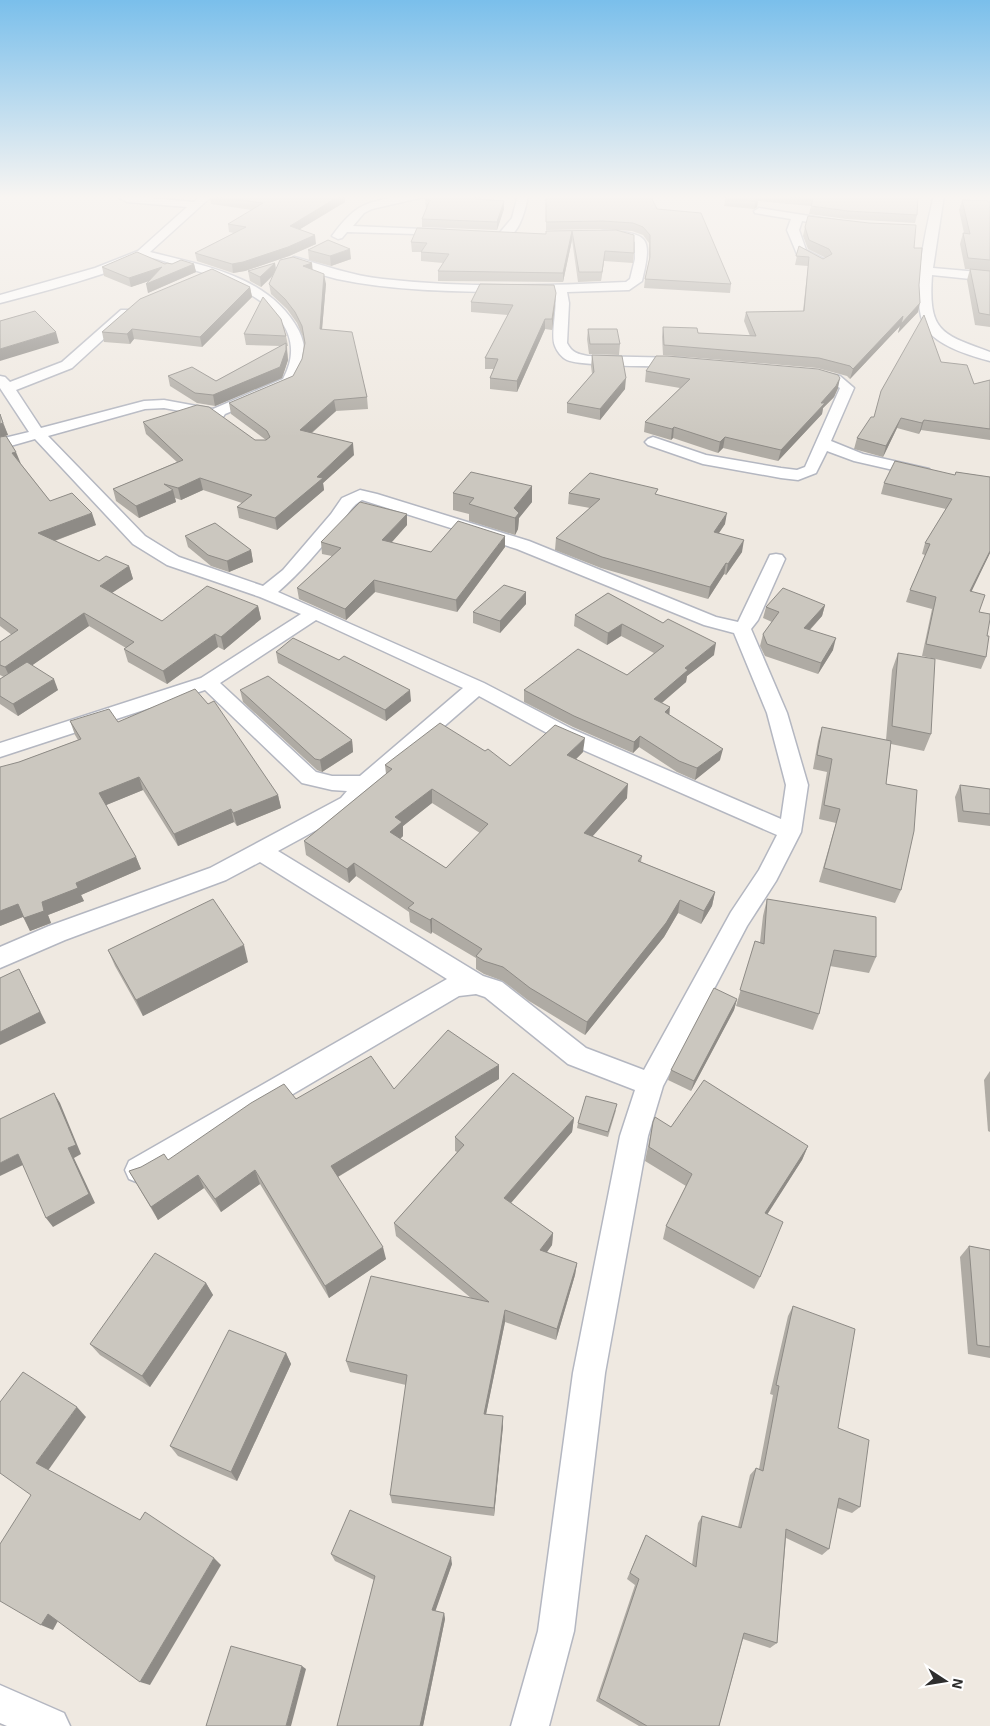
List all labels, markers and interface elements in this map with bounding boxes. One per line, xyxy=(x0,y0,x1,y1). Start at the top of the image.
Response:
north arrow xyxy=(920,1656,970,1706)
text: N xyxy=(949,1677,968,1691)

